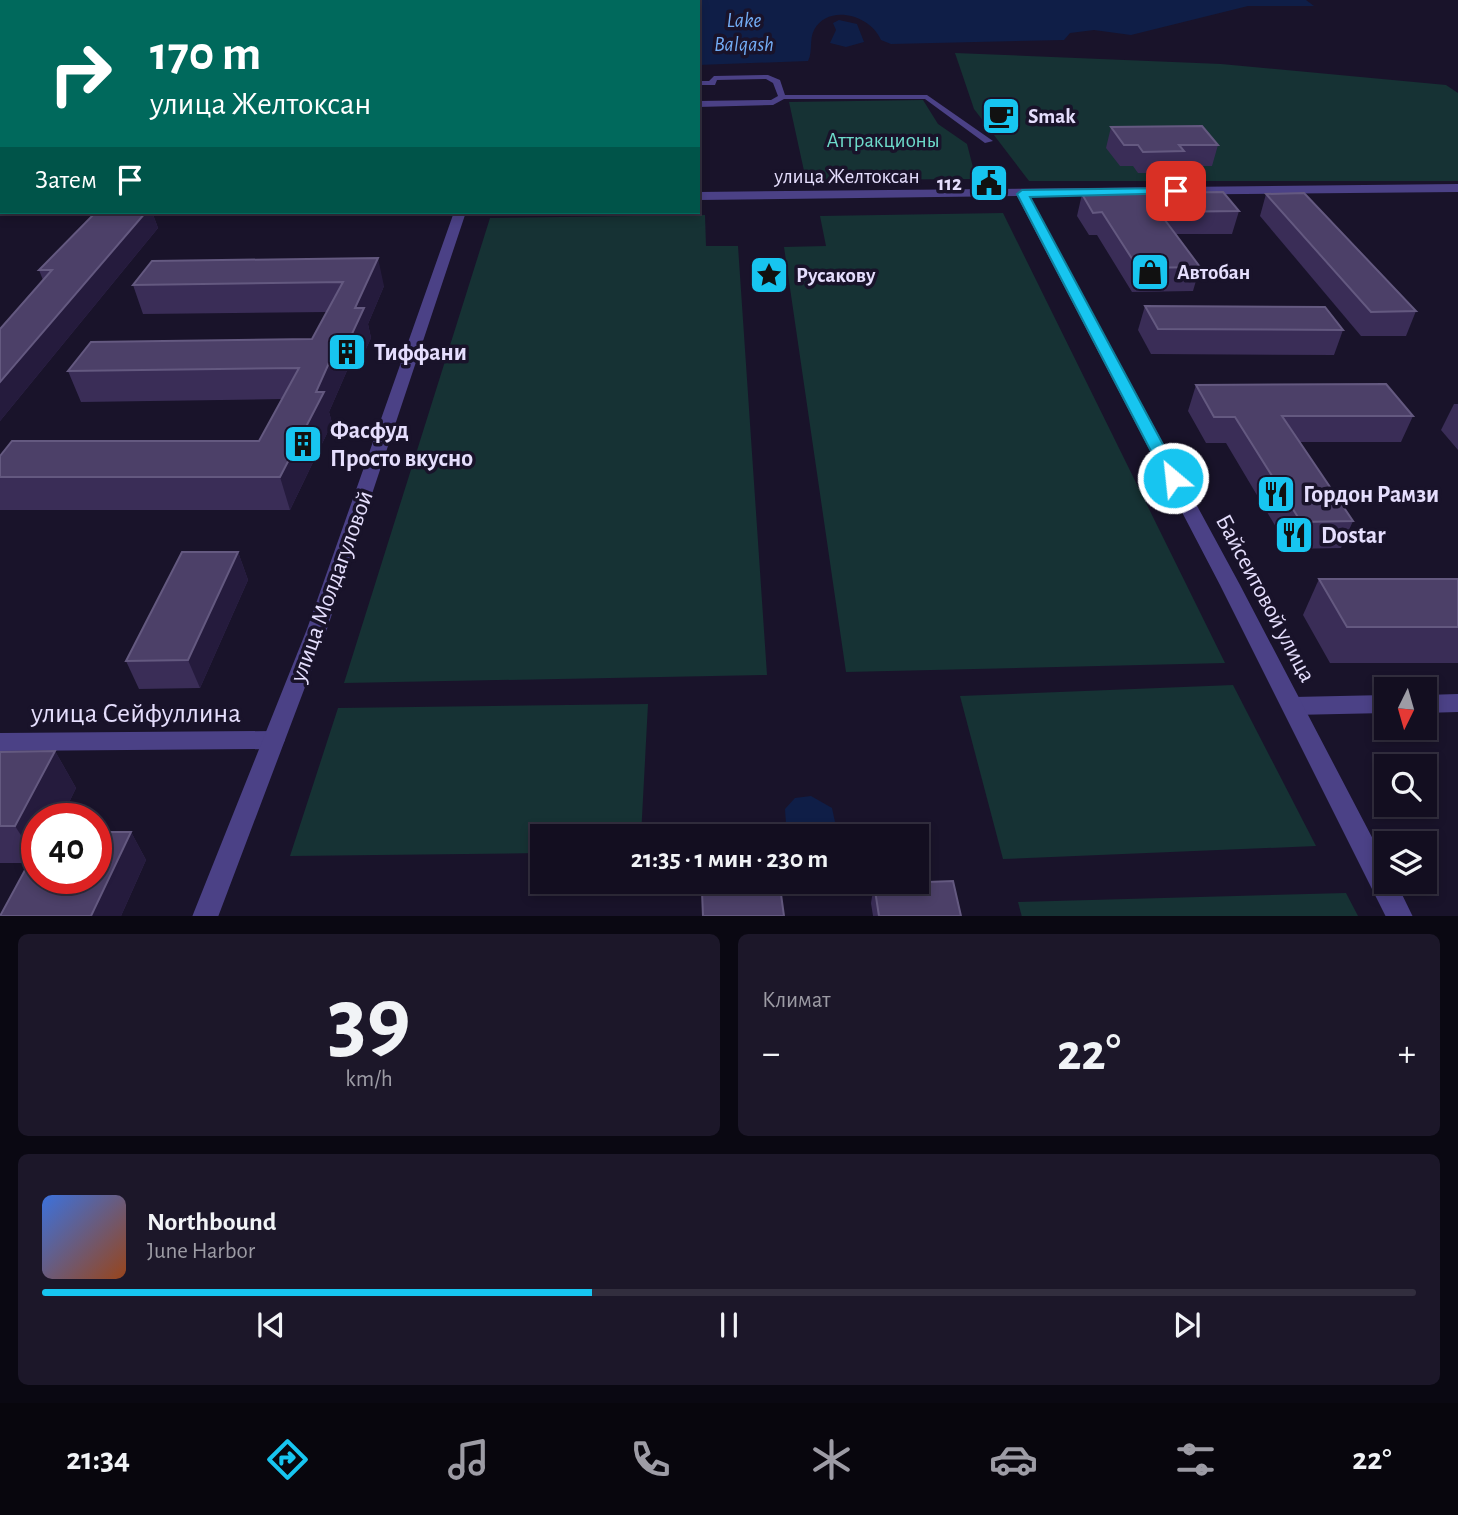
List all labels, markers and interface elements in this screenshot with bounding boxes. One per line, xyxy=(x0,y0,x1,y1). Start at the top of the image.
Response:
water label: Lake Balqash xyxy=(714,10,774,55)
icon: right xyxy=(35,28,126,119)
text: 170 m xyxy=(150,30,261,79)
text: улица Желтоксан xyxy=(150,88,371,120)
cafe icon: Smak xyxy=(980,95,1022,137)
place label: Smak xyxy=(1028,106,1076,127)
park label: Аттракционы xyxy=(826,130,940,151)
icon: arrive xyxy=(111,161,149,199)
pin xyxy=(1146,161,1206,221)
public building icon: 112 xyxy=(968,162,1010,204)
street label: улица Желтоксан xyxy=(773,166,920,187)
text: Затем xyxy=(35,167,97,193)
icon: arrive xyxy=(1157,172,1195,210)
place label: 112 xyxy=(937,173,962,194)
shop icon: Автобан xyxy=(1129,251,1171,293)
place icon: Русакову xyxy=(748,254,790,296)
place label: Автобан xyxy=(1177,262,1250,283)
place label: Русакову xyxy=(796,265,876,286)
building icon: Тиффани xyxy=(326,331,368,373)
place label: Тиффани xyxy=(374,341,467,365)
place label: Фасфуд Просто вкусно xyxy=(330,419,473,471)
building icon: Фасфуд Просто вкусно xyxy=(282,423,324,465)
position arrow xyxy=(1136,441,1210,515)
restaurant icon: Гордон Рамзи xyxy=(1255,473,1297,515)
place label: Гордон Рамзи xyxy=(1303,483,1439,507)
street label: улица Молдагуловой xyxy=(286,488,378,686)
street label: Байсеитовой улица xyxy=(1211,511,1319,686)
restaurant icon: Dostar xyxy=(1273,514,1315,556)
place label: Dostar xyxy=(1321,524,1386,548)
north arrow xyxy=(1374,677,1437,740)
map controls xyxy=(1374,677,1437,894)
street label: улица Сейфуллина xyxy=(30,700,241,728)
button: search xyxy=(1374,754,1437,817)
speed limit sign: 40 xyxy=(21,803,112,894)
button: layers xyxy=(1374,831,1437,894)
text: 21:35 · 1 мин · 230 m xyxy=(631,846,828,872)
text: 39 xyxy=(327,975,411,1066)
text: Климат xyxy=(762,989,831,1012)
text: 22° xyxy=(1057,1027,1121,1079)
text: − xyxy=(762,1035,780,1073)
text: + xyxy=(1398,1035,1416,1073)
text: km/h xyxy=(345,1068,393,1091)
text: Northbound xyxy=(147,1209,276,1235)
text: June Harbor xyxy=(147,1240,255,1263)
icon: previous xyxy=(252,1306,290,1344)
icon: pause xyxy=(710,1306,748,1344)
icon: next xyxy=(1168,1306,1206,1344)
icon: directions xyxy=(263,1435,312,1484)
icon: music xyxy=(444,1435,493,1484)
icon: phone xyxy=(626,1435,675,1484)
icon: climate xyxy=(807,1435,856,1484)
icon: car xyxy=(989,1435,1038,1484)
icon: filters xyxy=(1171,1435,1220,1484)
text: 21:34 xyxy=(66,1443,130,1475)
text: 22° xyxy=(1352,1443,1392,1475)

